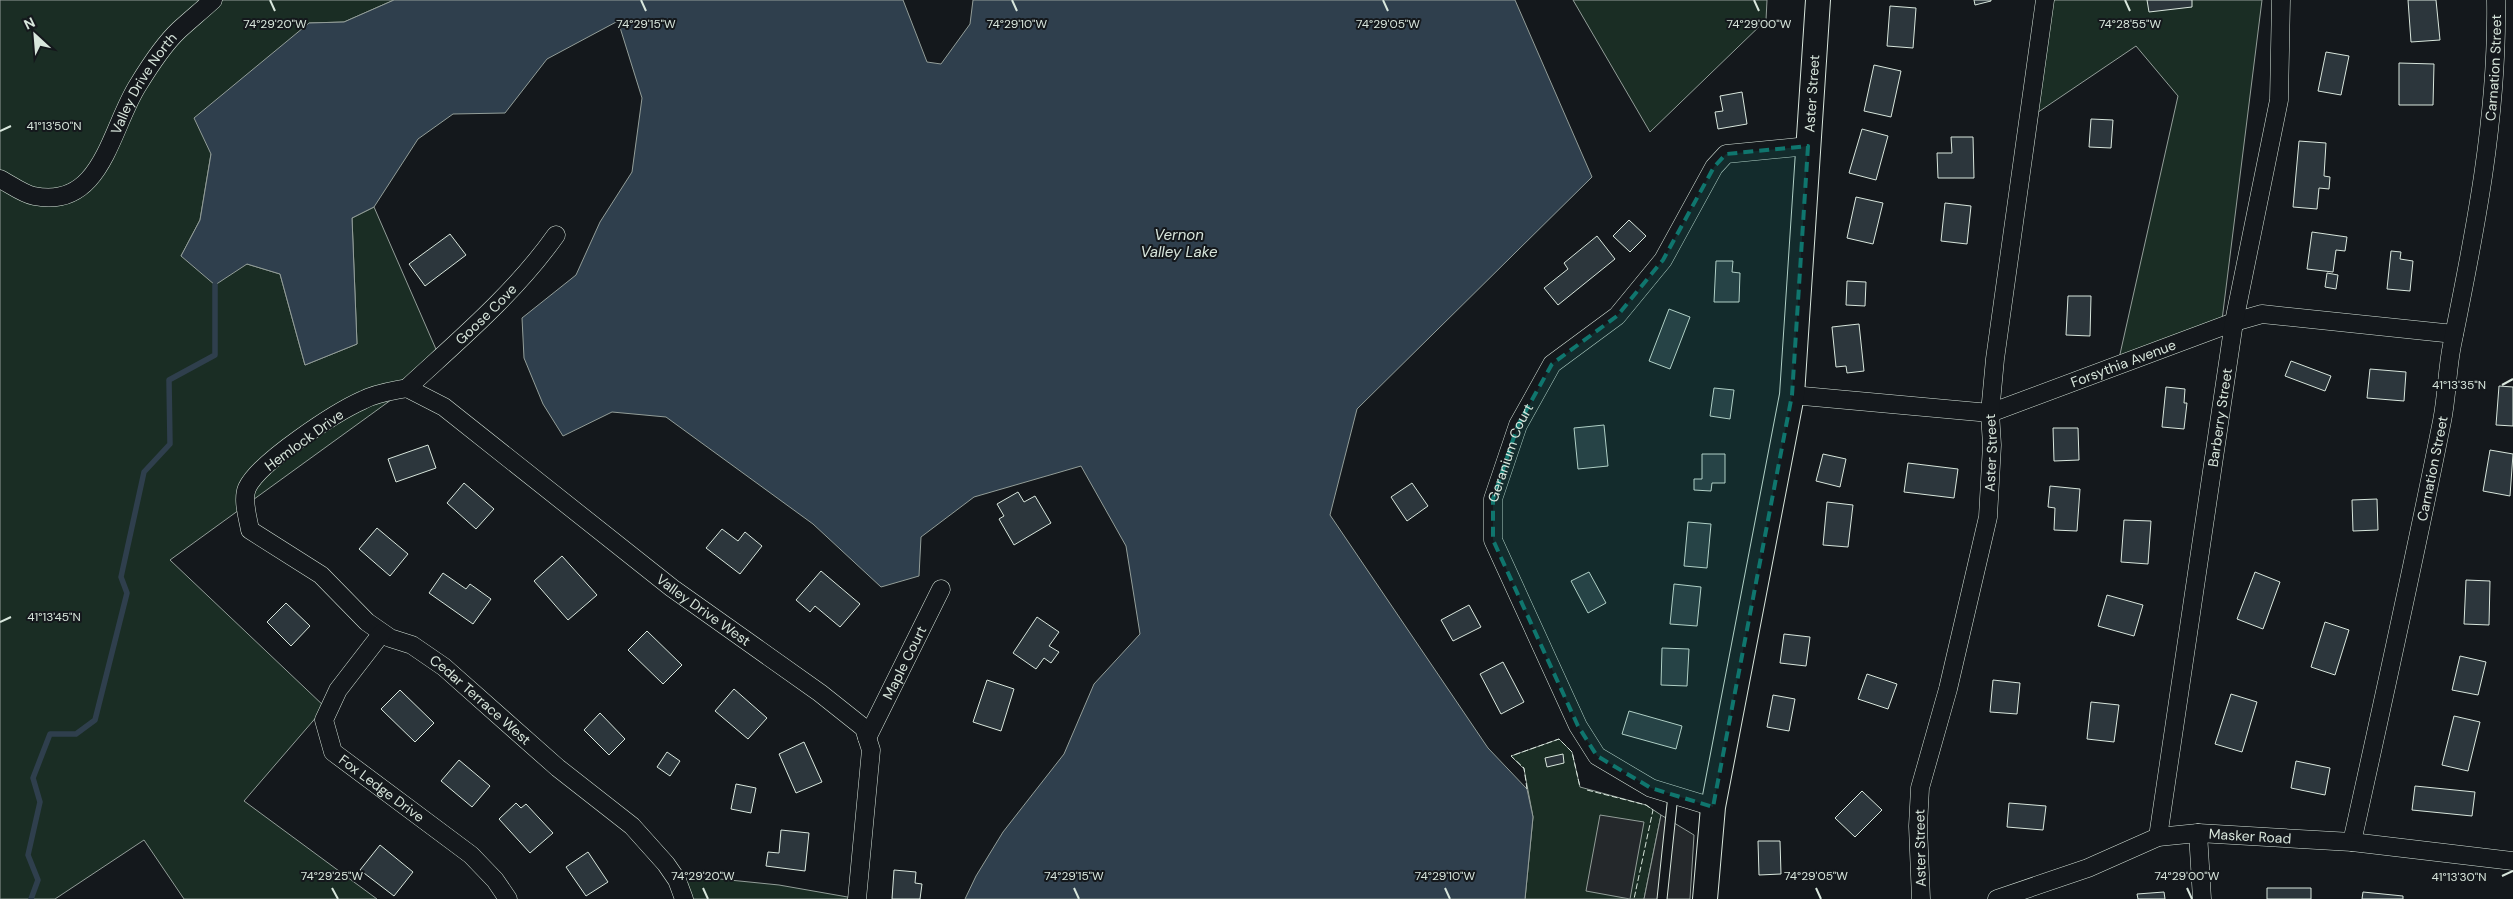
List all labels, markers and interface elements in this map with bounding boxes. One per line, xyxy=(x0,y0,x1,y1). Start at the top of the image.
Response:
north arrow xyxy=(10,10,60,60)
text: N xyxy=(21,13,38,34)
street label: Carnation Street xyxy=(2481,14,2505,122)
text: 74°29'20"W xyxy=(243,16,307,32)
text: 74°29'15"W xyxy=(616,16,676,32)
text: 74°29'10"W xyxy=(987,16,1048,32)
text: 74°29'05"W xyxy=(1356,16,1420,32)
text: 74°29'00"W xyxy=(1727,16,1792,32)
text: 74°28'55"W xyxy=(2099,16,2161,32)
street label: Valley Drive North xyxy=(107,29,181,137)
street label: Aster Street xyxy=(1800,54,1823,133)
text: 41°13'50"N xyxy=(27,118,81,134)
water label: Vernon Valley Lake xyxy=(1140,225,1218,262)
street label: Goose Cove xyxy=(451,280,520,348)
street label: Forsythia Avenue xyxy=(2068,335,2178,391)
street label: Barberry Street xyxy=(2204,367,2236,468)
text: 41°13'35"N xyxy=(2432,377,2486,393)
street label: Geranium Court xyxy=(1484,400,1537,504)
street label: Hemlock Drive xyxy=(261,405,347,475)
street label: Aster Street xyxy=(1980,413,2001,492)
street label: Carnation Street xyxy=(2413,414,2452,523)
street label: Valley Drive West xyxy=(653,570,754,650)
text: 41°13'45"N xyxy=(27,609,81,625)
street label: Maple Court xyxy=(878,623,930,703)
street label: Cedar Terrace West xyxy=(426,651,535,749)
street label: Fox Ledge Drive xyxy=(335,751,428,826)
street label: Aster Street xyxy=(1910,809,1930,887)
street label: Masker Road xyxy=(2208,825,2292,847)
text: 74°29'25"W xyxy=(301,868,364,884)
text: 74°29'20"W xyxy=(671,868,735,884)
text: 74°29'15"W xyxy=(1044,868,1104,884)
text: 74°29'10"W xyxy=(1415,868,1476,884)
text: 74°29'05"W xyxy=(1784,868,1848,884)
text: 74°29'00"W xyxy=(2155,868,2220,884)
text: 41°13'30"N xyxy=(2432,869,2486,885)

